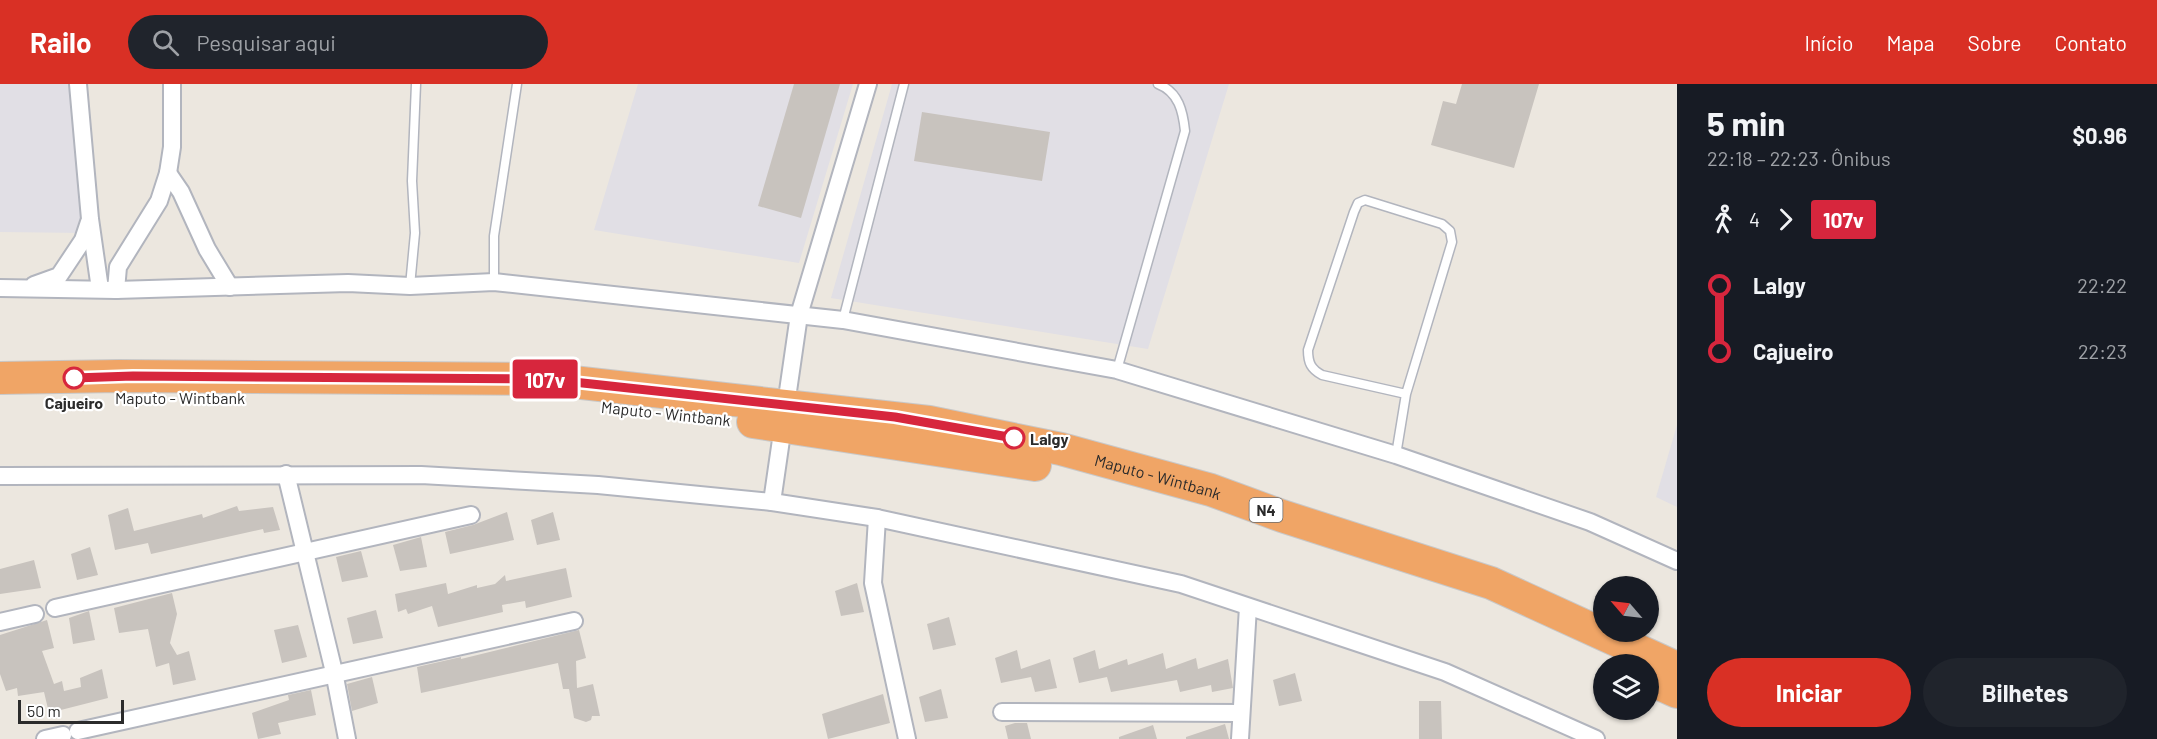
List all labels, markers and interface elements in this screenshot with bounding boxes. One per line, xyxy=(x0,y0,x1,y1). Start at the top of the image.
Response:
search box xyxy=(128,15,548,69)
text: Railo xyxy=(30,25,92,59)
icon: search xyxy=(149,26,182,59)
text: Pesquisar aqui xyxy=(197,29,336,55)
text: Início xyxy=(1805,30,1853,55)
text: Mapa xyxy=(1886,30,1935,55)
text: Sobre xyxy=(1968,30,2021,55)
text: Contato xyxy=(2054,30,2127,55)
text: 5 min xyxy=(1707,103,1785,143)
text: $0.96 xyxy=(2072,122,2127,148)
text: 22:18 – 22:23 · Ônibus xyxy=(1707,146,1891,170)
icon: walk xyxy=(1707,203,1740,236)
icon: forward xyxy=(1769,203,1802,236)
text: 4 xyxy=(1749,207,1760,231)
text: 107v xyxy=(1823,207,1864,232)
text: Lalgy xyxy=(1753,272,1806,298)
text: 22:22 xyxy=(2077,273,2127,297)
text: Cajueiro xyxy=(1753,338,1834,364)
text: 22:23 xyxy=(2078,339,2127,363)
line badge: 107v xyxy=(503,360,587,398)
marker: Cajueiro xyxy=(63,367,85,389)
text: 107v xyxy=(525,367,565,392)
street label: Maputo - Wintbank xyxy=(115,388,245,407)
place label: Cajueiro xyxy=(45,393,103,412)
street label: Maputo - Wintbank xyxy=(600,397,732,429)
marker: Lalgy xyxy=(1003,427,1025,449)
place label: Lalgy xyxy=(1030,429,1068,448)
street label: Maputo - Wintbank xyxy=(1093,449,1224,503)
road number: N4 xyxy=(1250,498,1282,522)
north arrow xyxy=(1593,576,1659,642)
map controls xyxy=(1593,576,1659,720)
button: layers xyxy=(1593,654,1659,720)
button: Iniciar xyxy=(1707,658,1911,727)
button: Bilhetes xyxy=(1923,658,2127,727)
scale bar xyxy=(18,697,124,724)
text: 50 m xyxy=(27,701,61,720)

